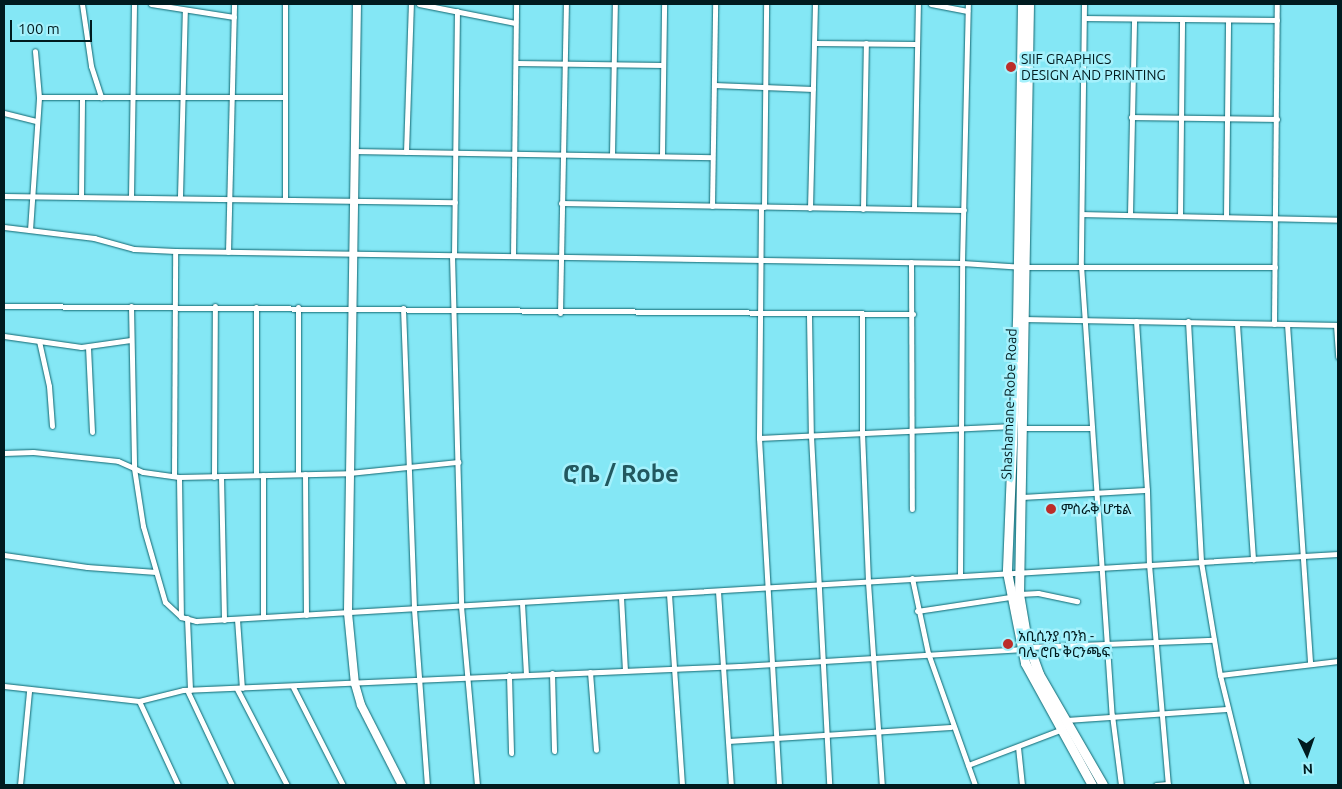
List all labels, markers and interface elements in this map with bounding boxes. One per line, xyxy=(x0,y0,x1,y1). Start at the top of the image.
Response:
scale bar xyxy=(12,10,95,42)
text: 100 m xyxy=(18,20,60,37)
place label: SIIF GRAPHICS DESIGN AND PRINTING xyxy=(1021,51,1166,84)
marker: SIIF GRAPHICS DESIGN AND PRINTING xyxy=(1005,61,1017,73)
street label: Shashamane-Robe Road xyxy=(998,328,1020,480)
district label: ሮቤ / Robe xyxy=(563,460,679,488)
place label: ምስራቅ ሆቴል xyxy=(1061,501,1132,517)
marker: ምስራቅ ሆቴል xyxy=(1045,503,1057,515)
place label: አቢሲንያ ባንክ - ባሌ ሮቤ ቅርንጫፍ xyxy=(1018,628,1110,660)
marker: አቢሲንያ ባንክ - ባሌ ሮቤ ቅርንጫፍ xyxy=(1002,638,1014,650)
north arrow xyxy=(1282,729,1332,779)
text: N xyxy=(1302,761,1313,777)

